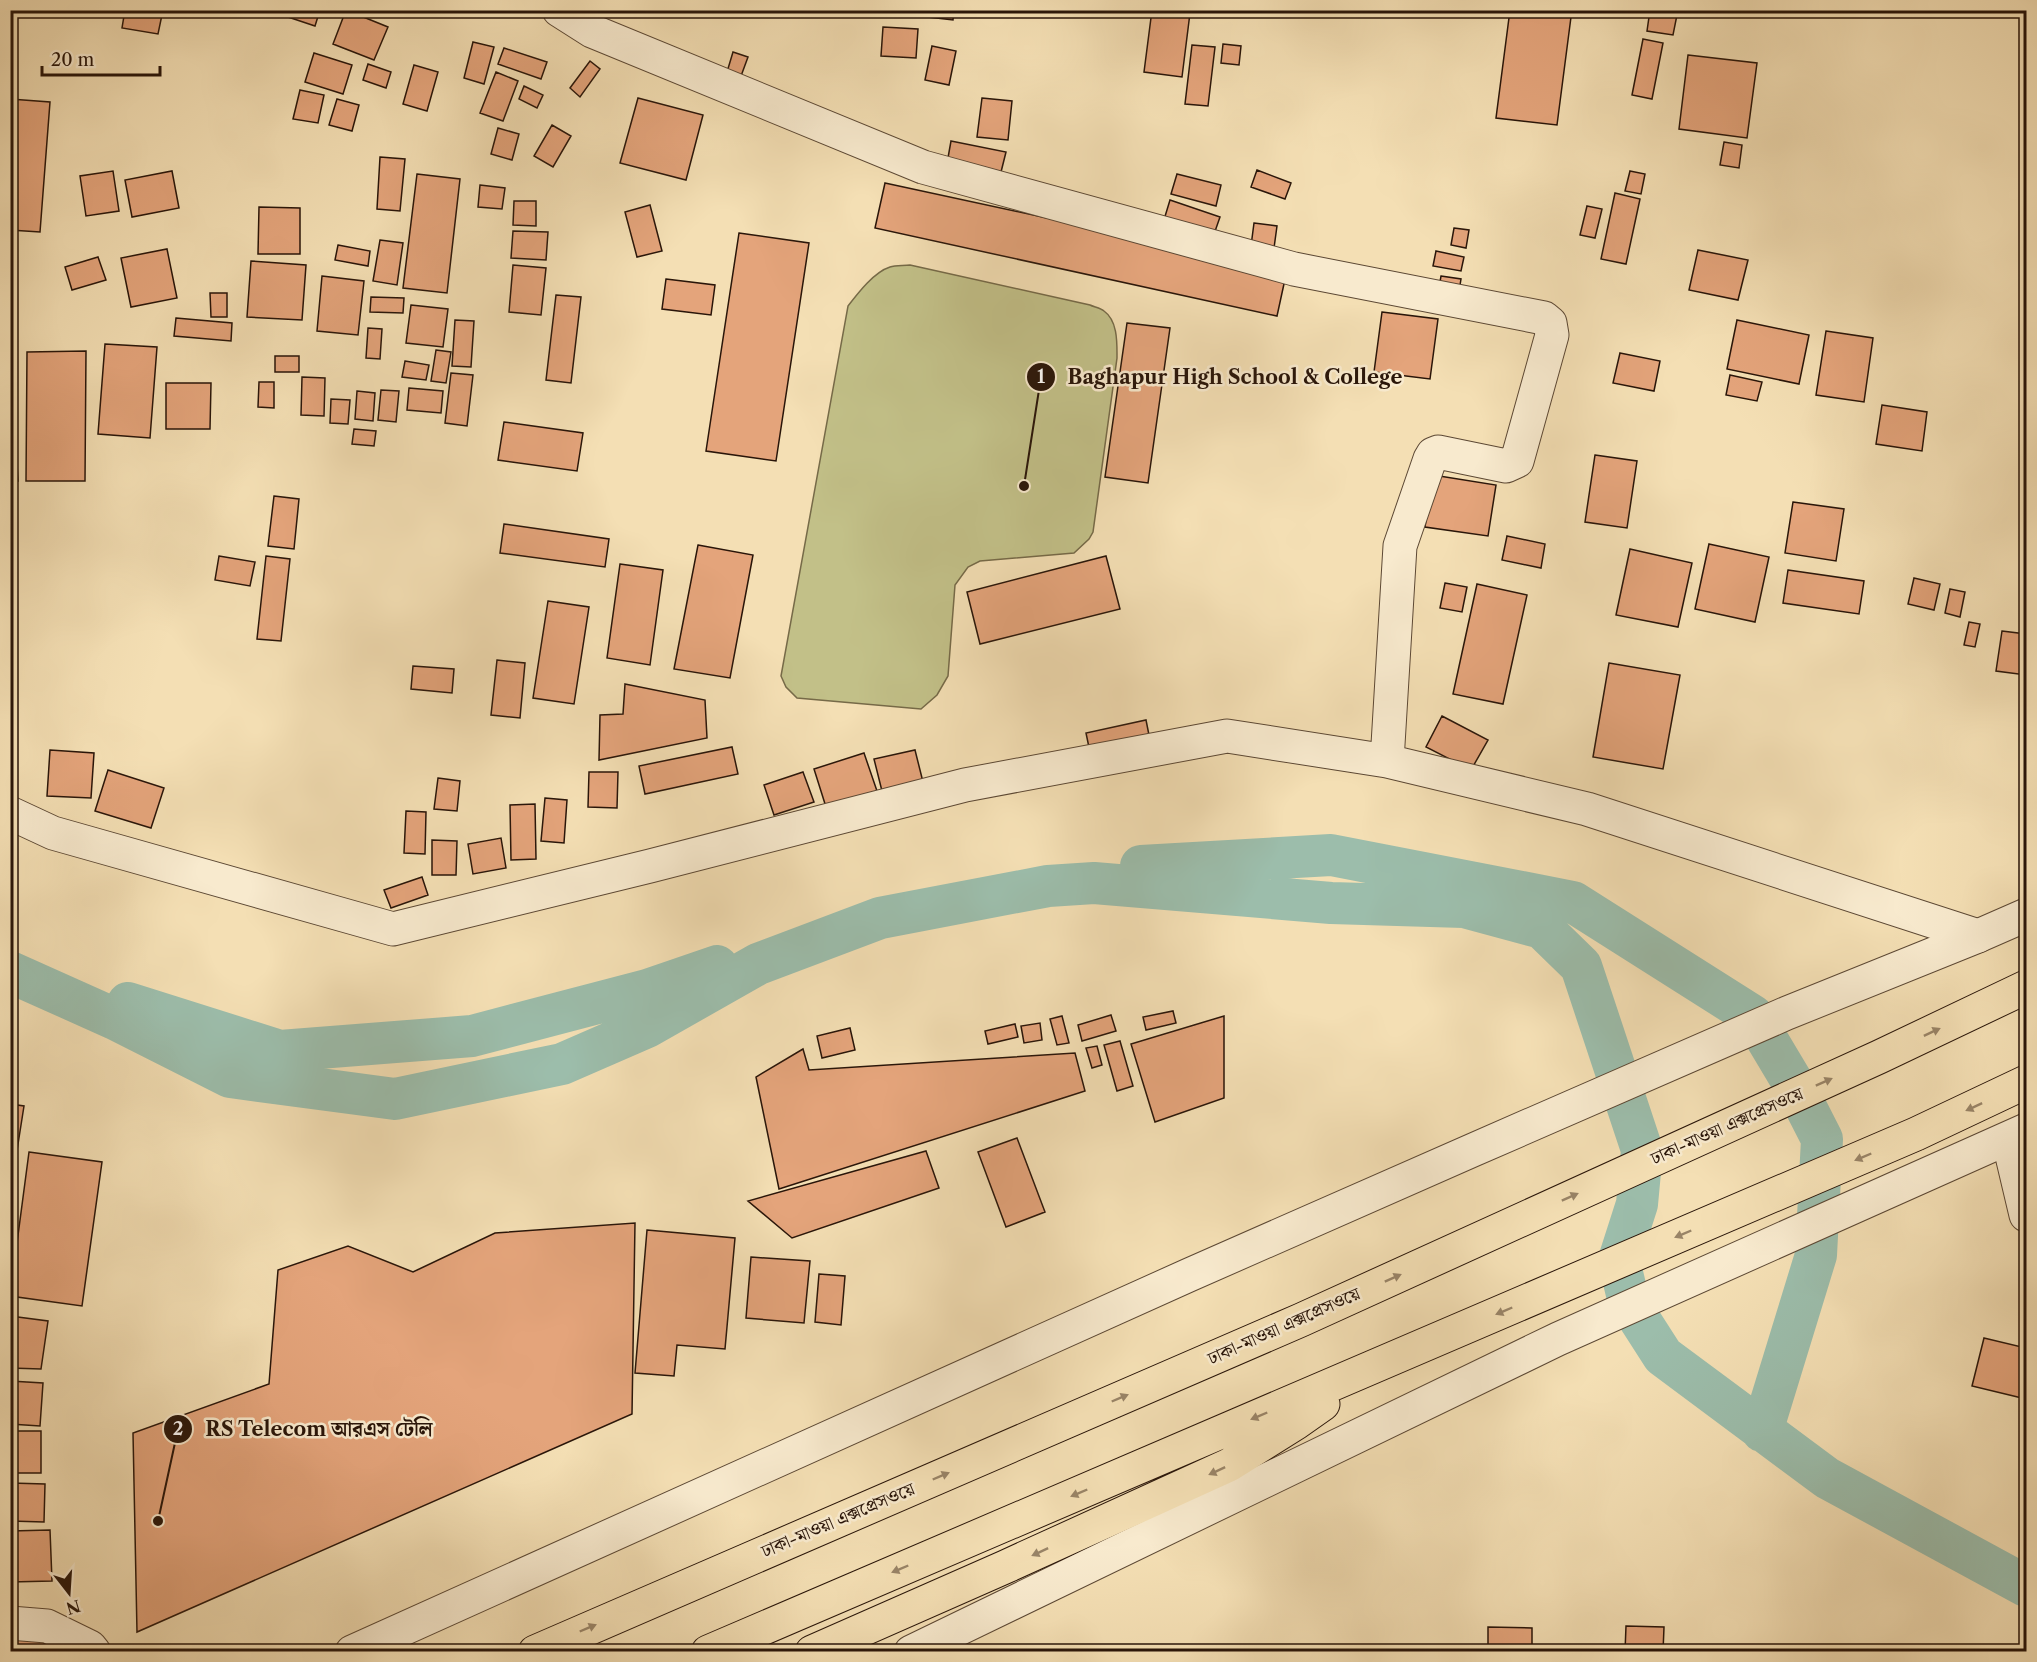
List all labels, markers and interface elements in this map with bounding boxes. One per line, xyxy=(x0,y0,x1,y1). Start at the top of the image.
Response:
scale bar xyxy=(42,39,160,77)
text: 20 m xyxy=(51,49,95,71)
callout: Baghapur High School & College xyxy=(1026,358,1415,396)
text: Baghapur High School & College xyxy=(1068,365,1402,389)
text: 1 xyxy=(1037,366,1045,388)
one-way arrow xyxy=(1924,1027,1941,1036)
one-way arrow xyxy=(1815,1076,1833,1086)
street label: ঢাকা-মাওয়া এক্সপ্রেসওয়ে xyxy=(1647,1082,1808,1170)
one-way arrow xyxy=(1965,1102,1982,1111)
one-way arrow xyxy=(1853,1152,1871,1162)
one-way arrow xyxy=(1561,1192,1579,1202)
one-way arrow xyxy=(1674,1229,1692,1239)
one-way arrow xyxy=(1384,1273,1402,1283)
street label: ঢাকা-মাওয়া এক্সপ্রেসওয়ে xyxy=(1204,1282,1365,1370)
one-way arrow xyxy=(1495,1306,1513,1316)
one-way arrow xyxy=(1111,1393,1129,1403)
callout: RS Telecom আরএস টেলি xyxy=(163,1410,445,1448)
one-way arrow xyxy=(1249,1411,1267,1421)
text: RS Telecom আরএস টেলি xyxy=(205,1416,434,1441)
text: 2 xyxy=(173,1418,183,1440)
one-way arrow xyxy=(1208,1466,1226,1476)
one-way arrow xyxy=(932,1471,950,1481)
street label: ঢাকা-মাওয়া এক্সপ্রেসওয়ে xyxy=(757,1477,919,1563)
one-way arrow xyxy=(1070,1488,1088,1498)
one-way arrow xyxy=(1031,1547,1048,1556)
north arrow xyxy=(39,1563,99,1623)
one-way arrow xyxy=(891,1565,909,1575)
text: N xyxy=(64,1596,83,1619)
one-way arrow xyxy=(580,1623,598,1633)

